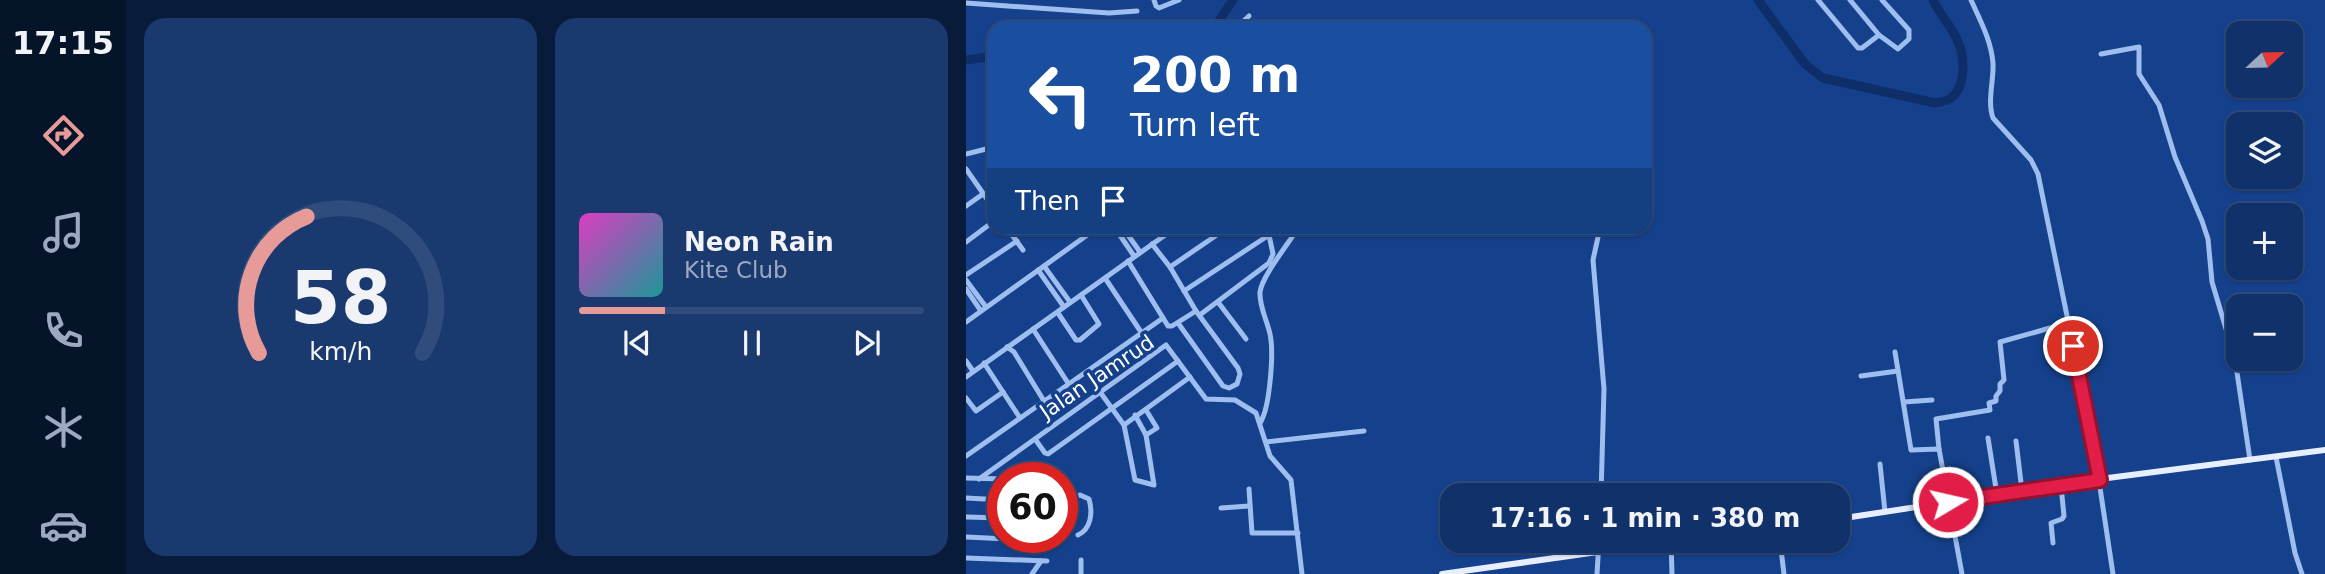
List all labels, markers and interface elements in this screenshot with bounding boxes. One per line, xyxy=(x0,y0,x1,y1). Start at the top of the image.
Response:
north arrow xyxy=(2226,21,2303,98)
map controls xyxy=(2226,21,2303,371)
text: 17:15 xyxy=(12,24,114,62)
text: 200 m xyxy=(1130,47,1300,104)
icon: left xyxy=(1015,49,1106,140)
text: Turn left xyxy=(1130,106,1260,144)
icon: directions xyxy=(39,111,88,160)
button: layers xyxy=(2226,112,2303,189)
icon: arrive xyxy=(1094,182,1132,220)
text: Then xyxy=(1015,186,1080,216)
button: + xyxy=(2226,203,2303,280)
icon: music xyxy=(39,208,88,257)
text: Neon Rain xyxy=(684,227,834,257)
text: 58 xyxy=(290,255,391,340)
text: Kite Club xyxy=(684,257,788,283)
button: − xyxy=(2226,294,2303,371)
icon: phone xyxy=(39,306,88,355)
pin xyxy=(2043,316,2103,376)
icon: previous xyxy=(618,324,656,362)
icon: pause xyxy=(733,324,771,362)
icon: next xyxy=(848,324,886,362)
icon: arrive xyxy=(2054,327,2092,365)
street label: Jalan Jamrud xyxy=(1034,330,1159,425)
text: km/h xyxy=(309,337,372,366)
icon: climate xyxy=(39,403,88,452)
speed limit sign: 60 xyxy=(987,462,1078,553)
position arrow xyxy=(1911,465,1985,539)
icon: car xyxy=(39,501,88,550)
text: 17:16 · 1 min · 380 m xyxy=(1490,503,1800,533)

